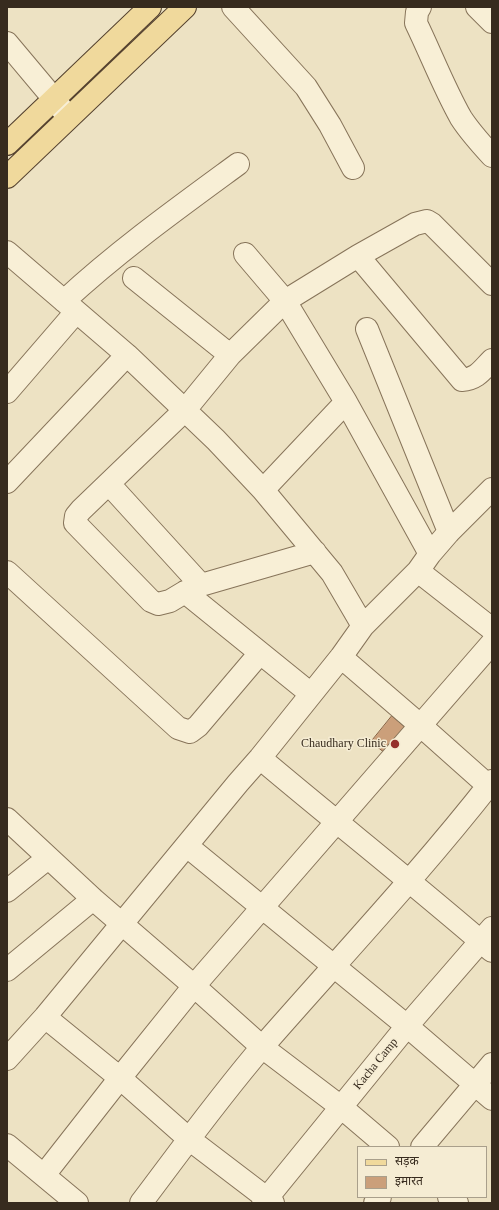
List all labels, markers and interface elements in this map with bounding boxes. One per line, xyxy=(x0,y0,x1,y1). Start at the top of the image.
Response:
place label: Chaudhary Clinic xyxy=(291,737,386,751)
marker: Chaudhary Clinic xyxy=(389,738,401,750)
street label: Kacha Camp xyxy=(348,1032,404,1096)
legend xyxy=(357,1146,487,1198)
text: सड़क xyxy=(395,1154,419,1170)
text: इमारत xyxy=(395,1174,423,1190)

